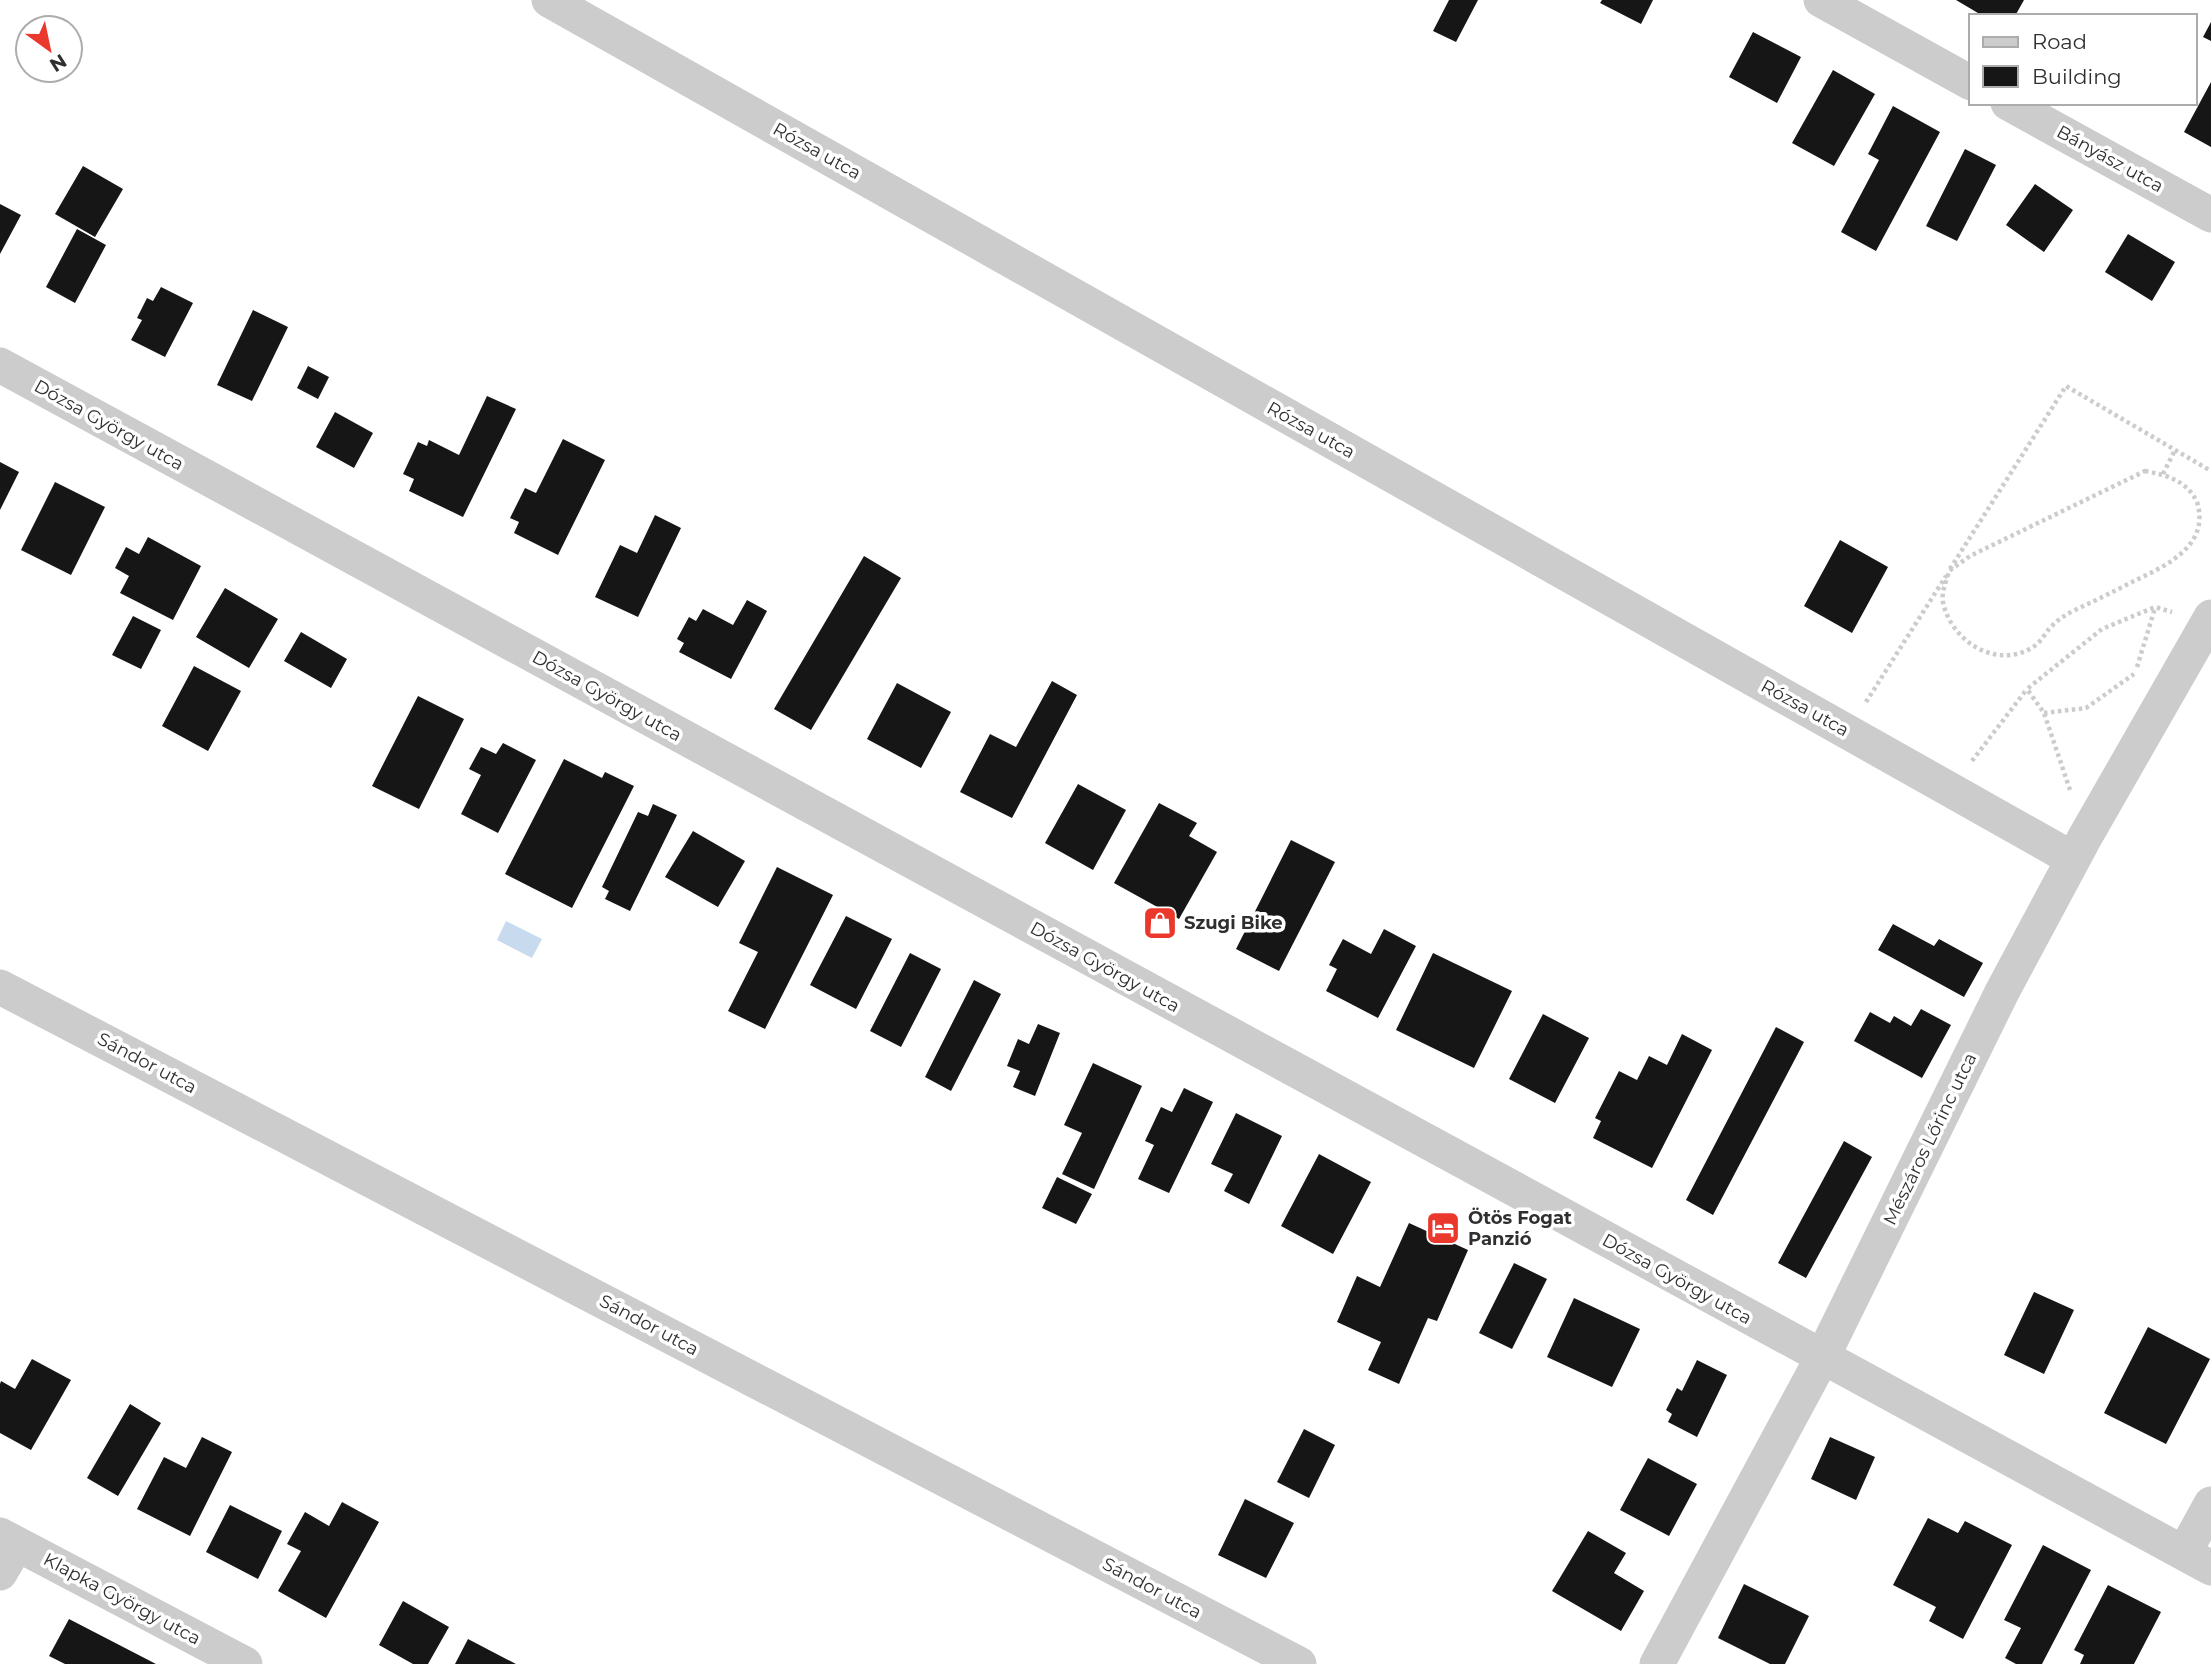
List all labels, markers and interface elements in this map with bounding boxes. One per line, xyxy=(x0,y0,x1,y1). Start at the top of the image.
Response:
north arrow xyxy=(14,14,84,84)
legend xyxy=(1969,14,2197,105)
text: Road xyxy=(2032,29,2087,54)
text: N xyxy=(45,49,71,77)
text: Building xyxy=(2032,64,2122,89)
street label: Rózsa utca xyxy=(769,118,865,184)
street label: Bányász utca xyxy=(2053,121,2167,197)
street label: Dózsa György utca xyxy=(30,375,188,475)
street label: Rózsa utca xyxy=(1263,397,1359,463)
street label: Dózsa György utca xyxy=(528,646,686,746)
street label: Rózsa utca xyxy=(1757,675,1853,741)
shop icon: Szugi Bike xyxy=(1141,904,1179,942)
place label: Szugi Bike xyxy=(1184,912,1283,934)
street label: Dózsa György utca xyxy=(1026,917,1184,1017)
street label: Sándor utca xyxy=(94,1028,200,1098)
street label: Mészáros Lőrinc utca xyxy=(1879,1049,1981,1229)
place label: Ötös Fogat Panzió xyxy=(1468,1207,1572,1250)
hotel icon: Ötös Fogat Panzió xyxy=(1424,1209,1462,1247)
street label: Dózsa György utca xyxy=(1598,1229,1756,1329)
street label: Sándor utca xyxy=(596,1290,702,1360)
street label: Klapka György utca xyxy=(40,1548,204,1650)
street label: Sándor utca xyxy=(1099,1553,1205,1623)

